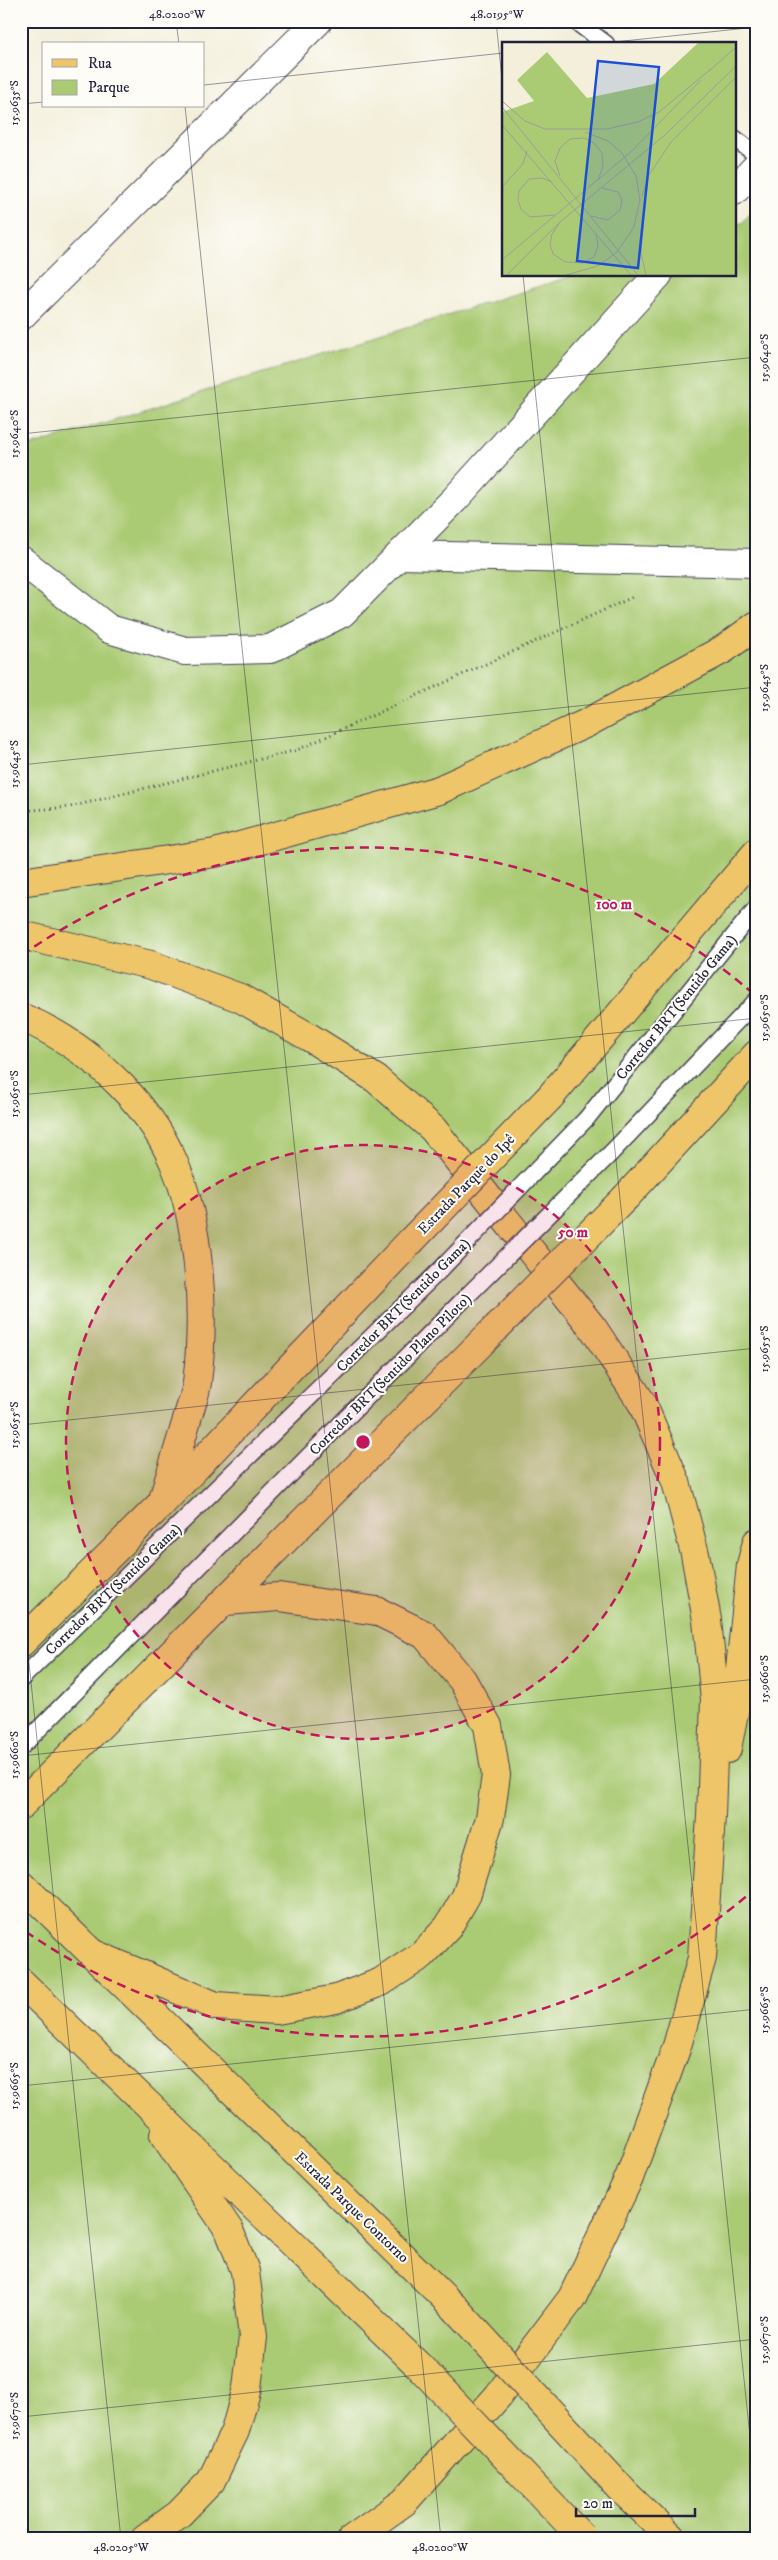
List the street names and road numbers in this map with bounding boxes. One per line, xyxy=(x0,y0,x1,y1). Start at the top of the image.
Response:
street label: Corredor BRT(Sentido Gama) xyxy=(612,931,741,1084)
street label: Estrada Parque do Ipê xyxy=(414,1130,519,1238)
street label: Corredor BRT(Sentido Gama) xyxy=(332,1234,474,1376)
street label: Corredor BRT(Sentido Plano Piloto) xyxy=(305,1289,475,1459)
street label: Corredor BRT(Sentido Gama) xyxy=(41,1519,185,1659)
street label: Estrada Parque Contorno xyxy=(290,2148,413,2267)

